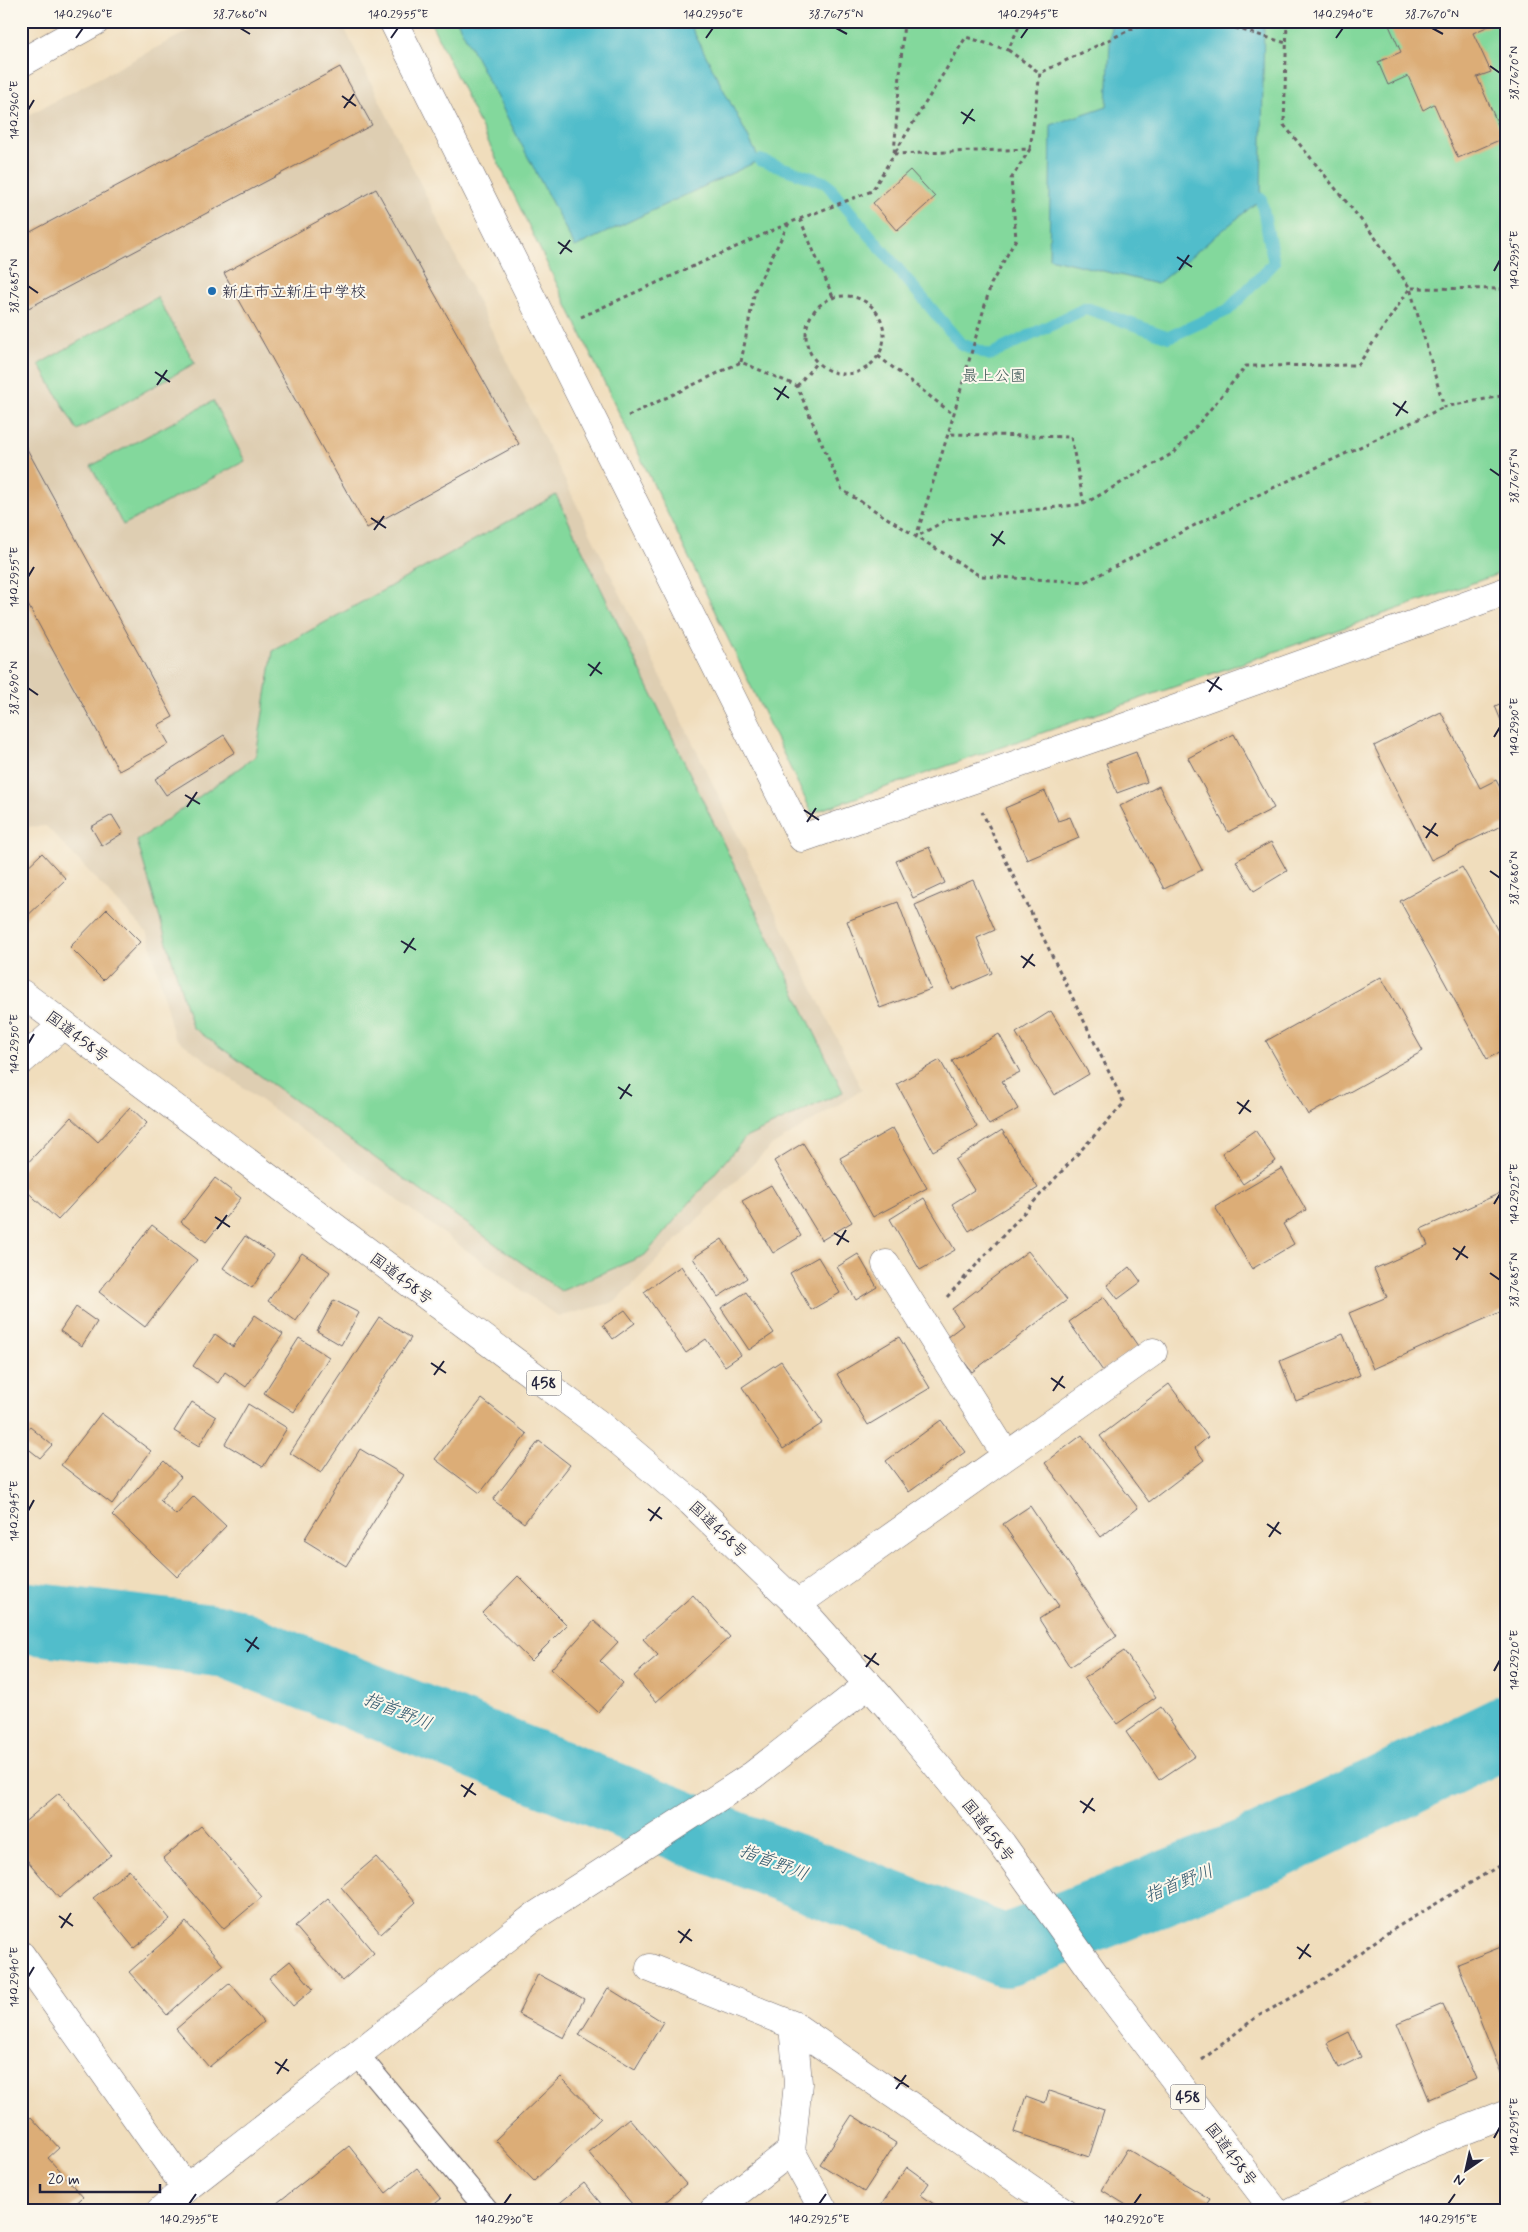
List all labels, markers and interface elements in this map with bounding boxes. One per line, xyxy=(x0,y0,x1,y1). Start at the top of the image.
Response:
text: 140.2960°E xyxy=(53,7,113,23)
text: 38.7680°N xyxy=(213,7,267,23)
text: 140.2955°E xyxy=(368,7,428,23)
text: 140.2950°E xyxy=(683,7,743,23)
text: 38.7675°N xyxy=(809,7,863,23)
text: 140.2945°E xyxy=(997,7,1059,23)
text: 140.2940°E xyxy=(1313,7,1373,23)
text: 38.7670°N xyxy=(1405,7,1459,23)
text: 38.7670°N xyxy=(1507,46,1523,100)
text: 140.2960°E xyxy=(7,80,23,140)
text: 140.2935°E xyxy=(1507,231,1523,289)
text: 38.7685°N xyxy=(7,259,23,313)
place label: 新庄市立新庄中学校 xyxy=(222,282,366,303)
marker: 新庄市立新庄中学校 xyxy=(206,285,218,297)
park label: 最上公園 xyxy=(962,366,1026,387)
text: 38.7675°N xyxy=(1507,449,1523,503)
text: 140.2955°E xyxy=(7,547,23,607)
text: 38.7690°N xyxy=(7,661,23,715)
text: 140.2930°E xyxy=(1507,698,1523,756)
text: 38.7680°N xyxy=(1507,851,1523,905)
street label: 国道458号 xyxy=(41,1006,113,1068)
text: 140.2950°E xyxy=(7,1014,23,1074)
text: 140.2925°E xyxy=(1507,1163,1523,1225)
street label: 国道458号 xyxy=(365,1248,437,1310)
text: 38.7685°N xyxy=(1507,1253,1523,1307)
road number: 458 xyxy=(526,1370,562,1396)
text: 140.2945°E xyxy=(7,1480,23,1542)
street label: 国道458号 xyxy=(684,1497,752,1564)
text: 140.2920°E xyxy=(1507,1630,1523,1690)
water label: 指首野川 xyxy=(360,1687,435,1737)
street label: 国道458号 xyxy=(957,1795,1019,1867)
water label: 指首野川 xyxy=(736,1839,812,1887)
water label: 指首野川 xyxy=(1142,1859,1217,1909)
text: 140.2940°E xyxy=(7,1947,23,2007)
road number: 458 xyxy=(1170,2084,1206,2110)
text: 140.2915°E xyxy=(1507,2098,1523,2156)
street label: 国道458号 xyxy=(1200,2119,1262,2191)
north arrow xyxy=(1440,2144,1490,2194)
scale bar xyxy=(40,2162,160,2194)
text: 20 m xyxy=(48,2170,80,2190)
text: N xyxy=(1450,2170,1468,2190)
text: 140.2935°E xyxy=(160,2212,218,2228)
text: 140.2930°E xyxy=(475,2212,533,2228)
text: 140.2925°E xyxy=(788,2212,850,2228)
text: 140.2920°E xyxy=(1104,2212,1164,2228)
text: 140.2915°E xyxy=(1419,2212,1477,2228)

